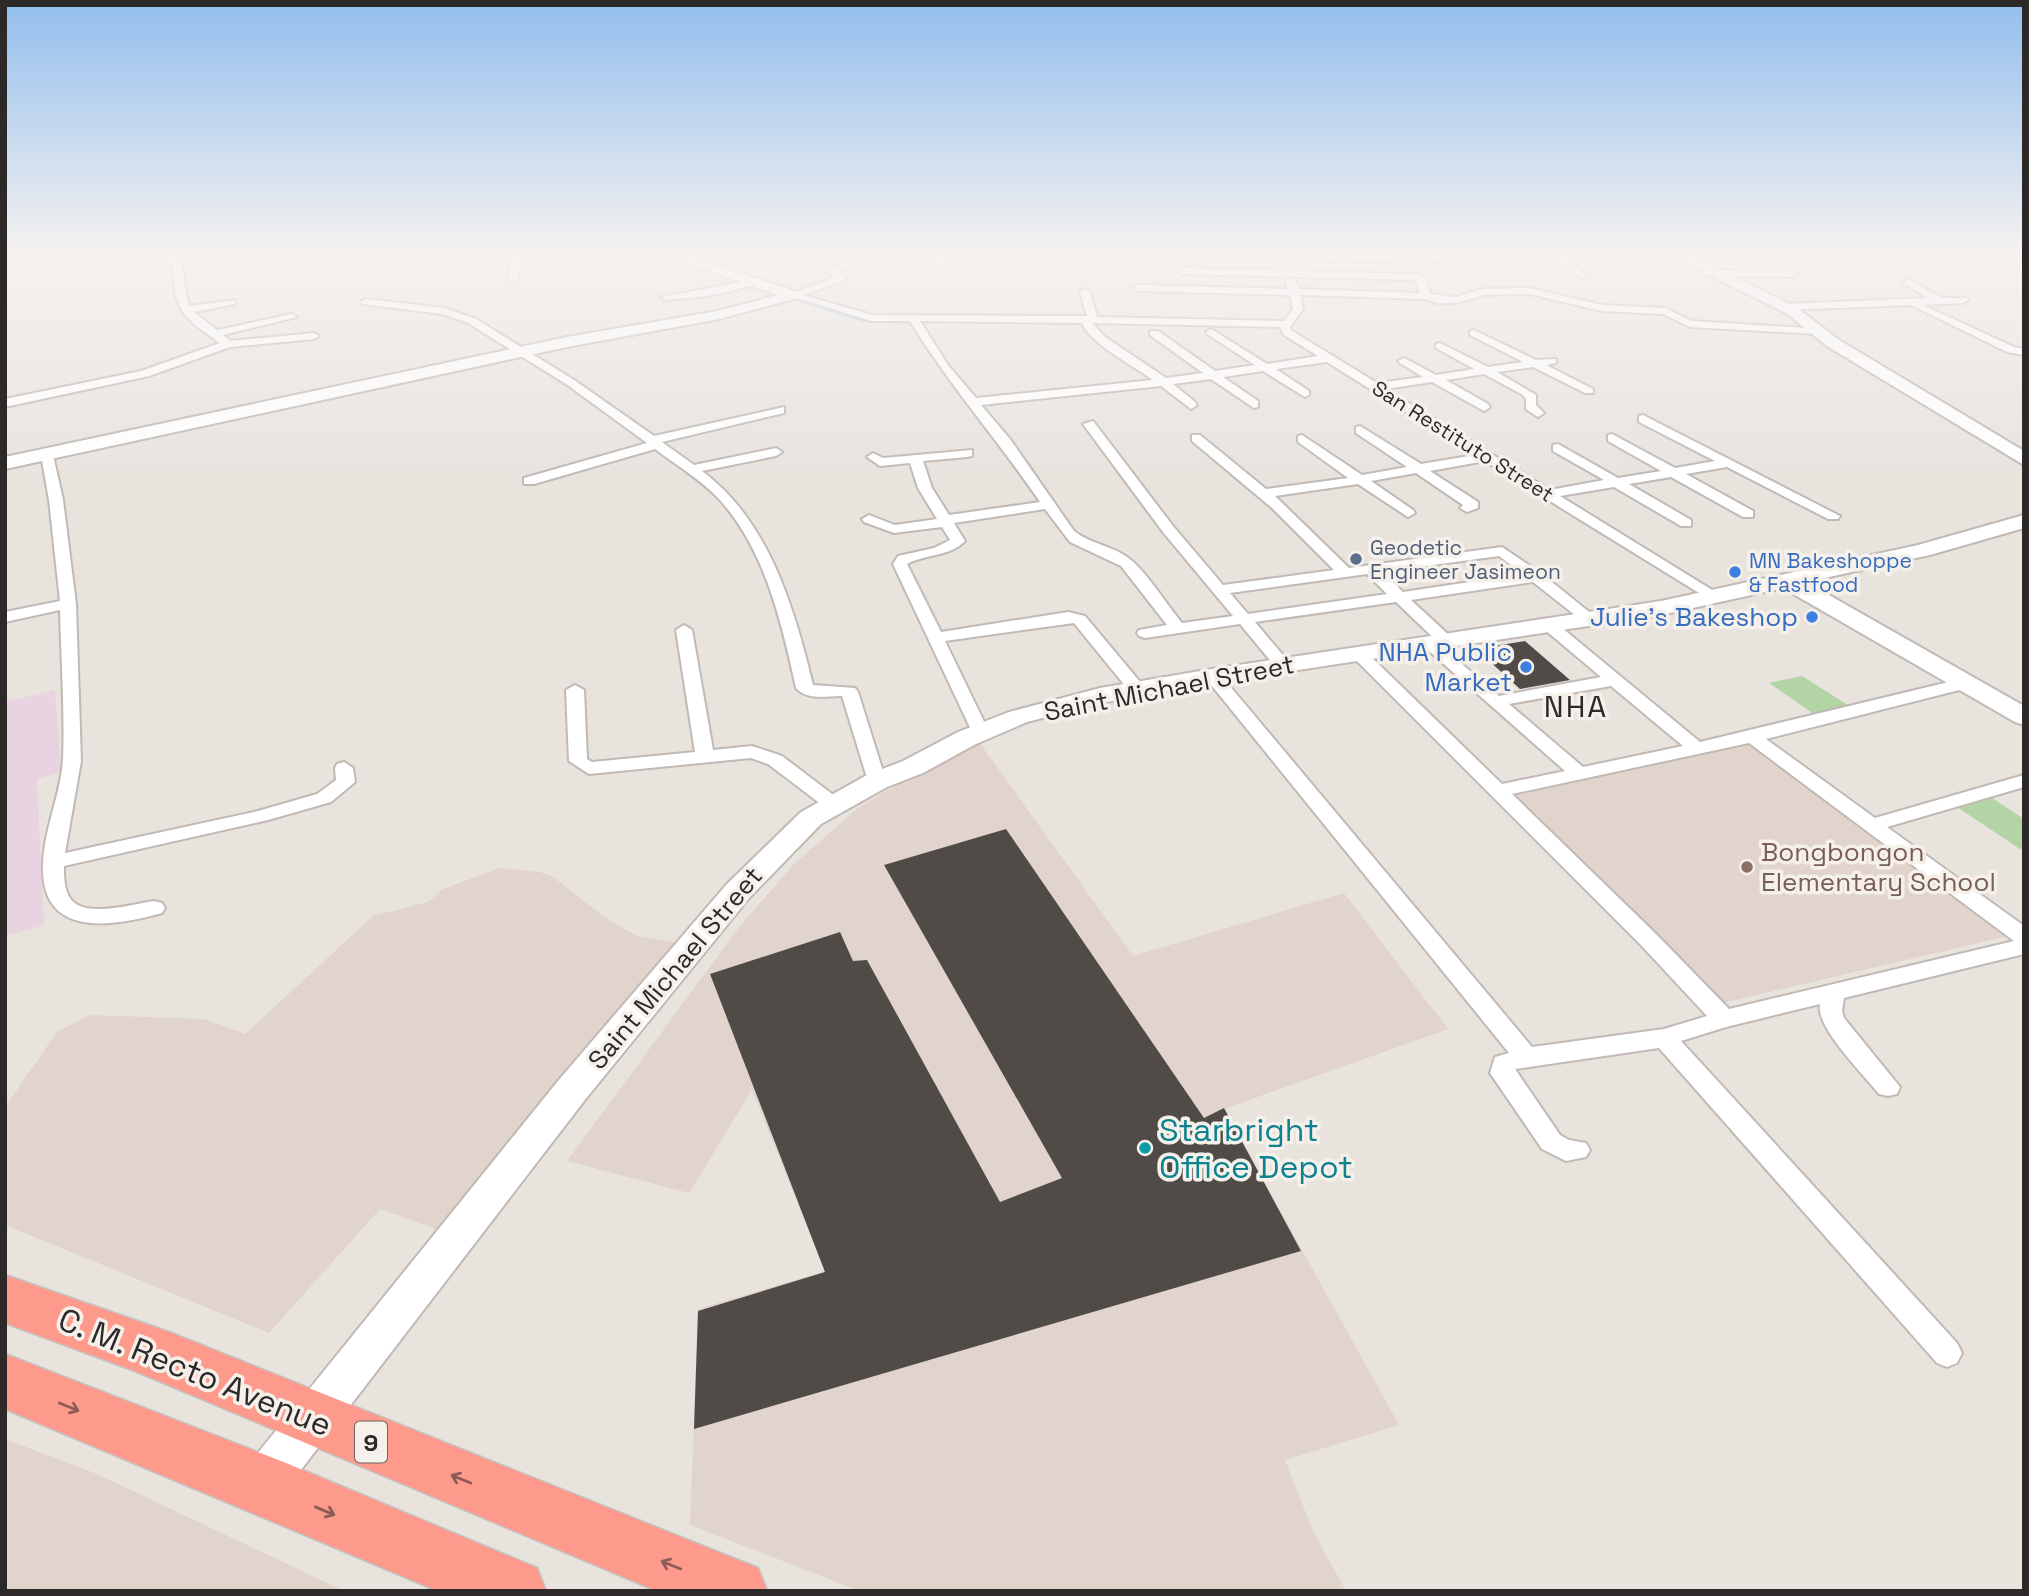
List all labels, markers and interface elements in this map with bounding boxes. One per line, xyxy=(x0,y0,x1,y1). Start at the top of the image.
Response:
street label: San Restituto Street xyxy=(1367,374,1559,508)
place label: Geodetic Engineer Jasimeon xyxy=(1370,534,1561,585)
place label: MN Bakeshoppe & Fastfood xyxy=(1749,547,1912,598)
marker: Geodetic Engineer Jasimeon xyxy=(1348,551,1364,567)
marker: MN Bakeshoppe & Fastfood xyxy=(1727,564,1743,580)
place label: Julie's Bakeshop xyxy=(1590,600,1798,634)
marker: Julie's Bakeshop xyxy=(1804,609,1820,625)
place label: NHA Public Market xyxy=(1378,635,1512,699)
street label: Saint Michael Street xyxy=(1041,647,1297,729)
marker: NHA Public Market xyxy=(1518,659,1534,675)
district label: NHA xyxy=(1544,687,1608,726)
place label: Bongbongon Elementary School xyxy=(1761,835,1996,899)
marker: Bongbongon Elementary School xyxy=(1739,859,1755,875)
street label: Saint Michael Street xyxy=(580,860,770,1076)
place label: Starbright Office Depot xyxy=(1159,1110,1353,1187)
marker: Starbright Office Depot xyxy=(1137,1140,1153,1156)
street label: C. M. Recto Avenue xyxy=(53,1299,337,1445)
one-way arrow xyxy=(57,1401,79,1414)
road number: 9 xyxy=(355,1422,387,1462)
one-way arrow xyxy=(450,1472,472,1485)
one-way arrow xyxy=(314,1505,335,1518)
one-way arrow xyxy=(661,1558,683,1571)

